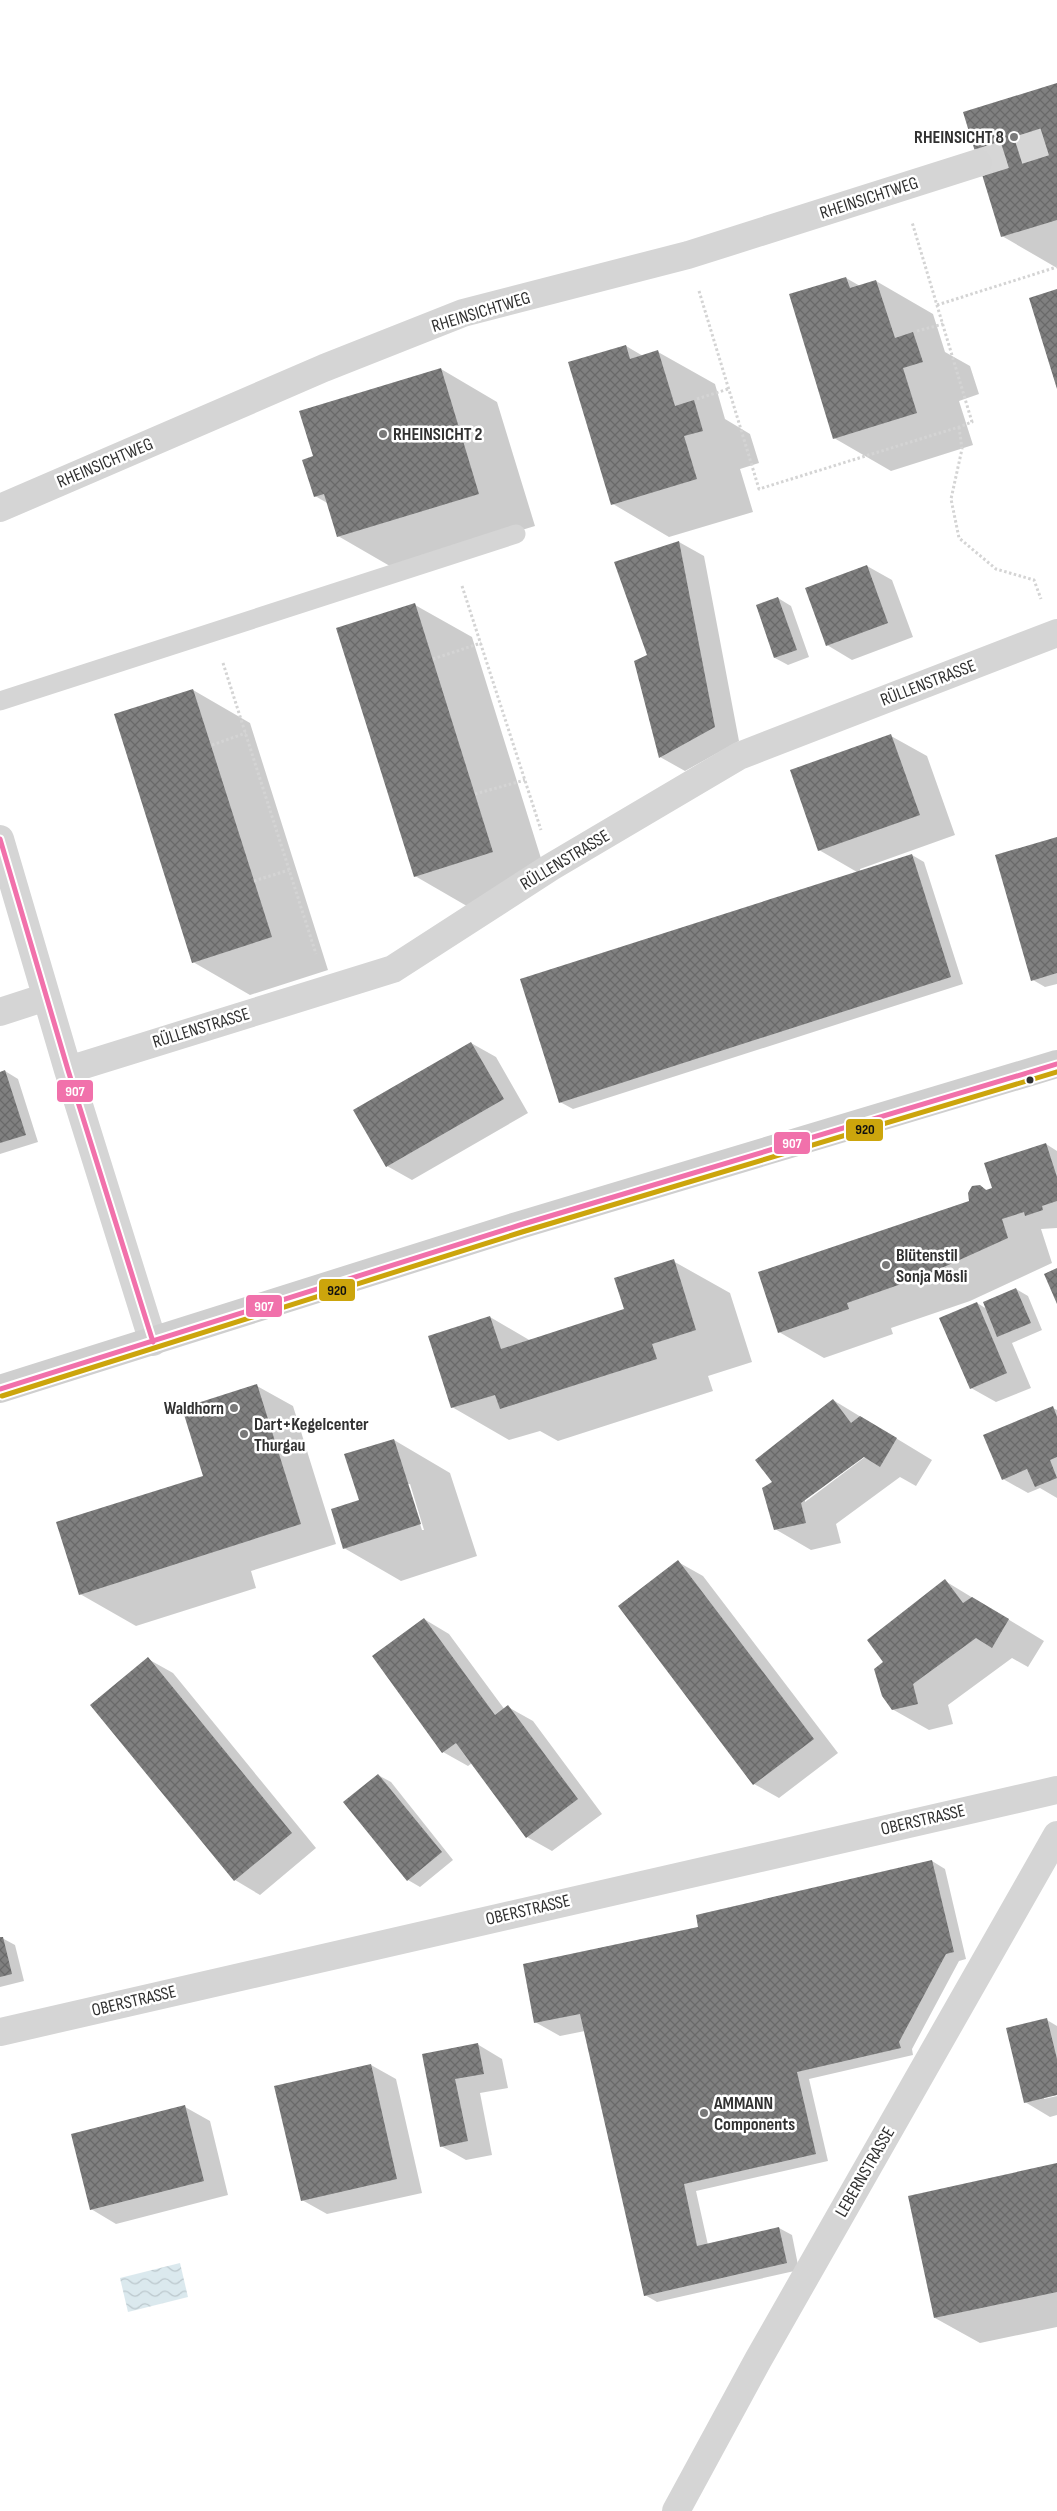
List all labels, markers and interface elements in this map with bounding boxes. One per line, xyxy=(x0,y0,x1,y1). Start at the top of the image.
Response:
place label: RHEINSICHT 8 xyxy=(914,127,1004,148)
marker: RHEINSICHT 8 xyxy=(1008,131,1020,143)
street label: RHEINSICHTWEG xyxy=(817,172,921,224)
street label: RHEINSICHTWEG xyxy=(429,287,533,337)
place label: RHEINSICHT 2 xyxy=(393,424,482,445)
marker: RHEINSICHT 2 xyxy=(377,428,389,440)
street label: RHEINSICHTWEG xyxy=(54,433,156,493)
street label: RÜLLENSTRASSE xyxy=(877,655,979,711)
street label: RÜLLENSTRASSE xyxy=(517,825,613,895)
street label: RÜLLENSTRASSE xyxy=(150,1003,252,1053)
unlabelled marker xyxy=(1025,1075,1035,1085)
line badge: 907 xyxy=(56,1079,94,1103)
text: 907 xyxy=(65,1083,86,1100)
line badge: 920 xyxy=(845,1118,884,1142)
text: 920 xyxy=(855,1121,875,1138)
line badge: 907 xyxy=(773,1131,811,1155)
text: 907 xyxy=(782,1135,803,1152)
place label: Blütenstil Sonja Mösli xyxy=(896,1245,967,1287)
marker: Blütenstil Sonja Mösli xyxy=(880,1259,892,1271)
line badge: 920 xyxy=(318,1278,356,1302)
text: 920 xyxy=(327,1282,347,1299)
line badge: 907 xyxy=(245,1294,283,1318)
text: 907 xyxy=(254,1298,275,1315)
place label: Waldhorn xyxy=(164,1398,224,1419)
marker: Waldhorn xyxy=(228,1402,240,1414)
place label: Dart+Kegelcenter Thurgau xyxy=(254,1414,369,1456)
marker: Dart+Kegelcenter Thurgau xyxy=(238,1428,250,1440)
street label: OBERSTRASSE xyxy=(879,1800,967,1840)
street label: OBERSTRASSE xyxy=(484,1890,572,1930)
street label: OBERSTRASSE xyxy=(90,1981,178,2021)
place label: AMMANN Components xyxy=(713,2093,795,2135)
marker: AMMANN Components xyxy=(698,2107,710,2119)
street label: LEBERNSTRASSE xyxy=(831,2123,899,2221)

